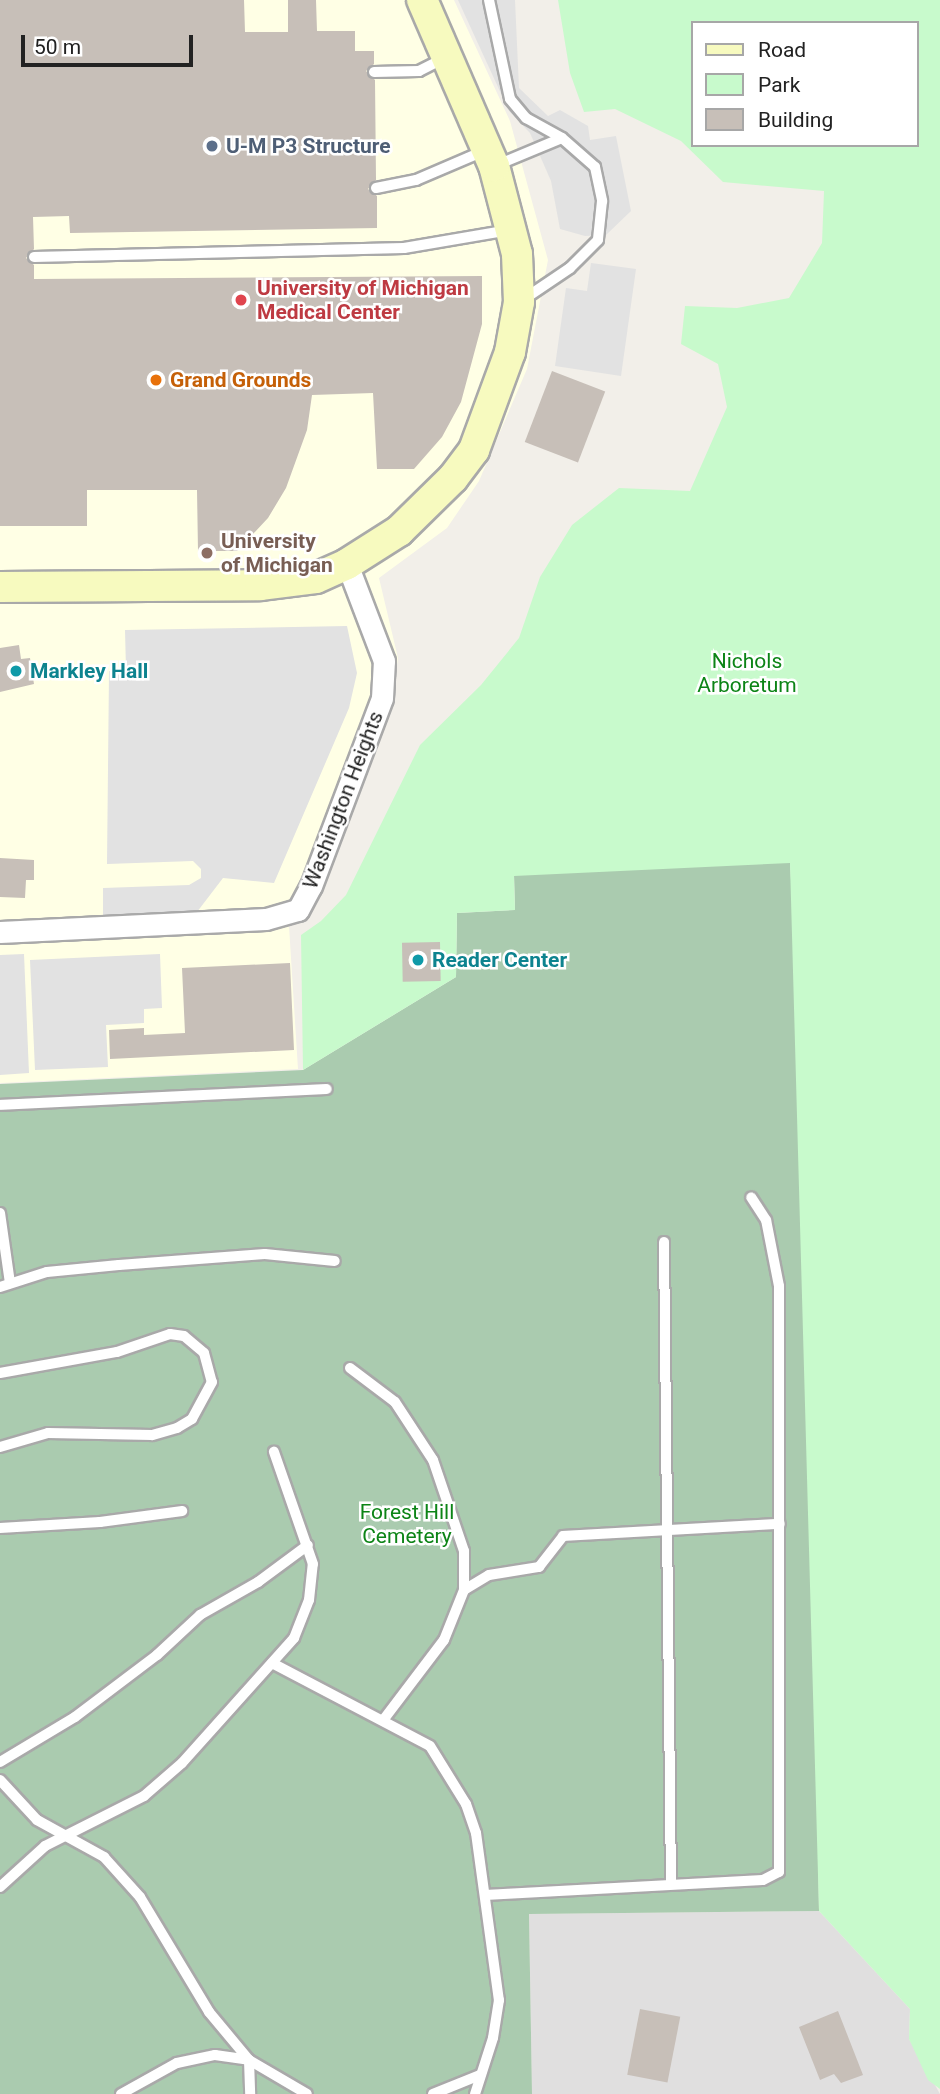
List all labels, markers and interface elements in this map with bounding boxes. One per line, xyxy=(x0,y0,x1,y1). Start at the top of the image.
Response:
scale bar xyxy=(24,21,196,65)
legend xyxy=(692,21,919,147)
text: 50 m xyxy=(34,35,81,59)
text: Road xyxy=(758,38,806,62)
text: Park xyxy=(758,73,800,97)
text: Building xyxy=(758,108,833,132)
place label: U-M P3 Structure xyxy=(226,133,391,159)
marker: U-M P3 Structure xyxy=(204,138,220,154)
place label: University of Michigan Medical Center xyxy=(257,275,469,325)
marker: University of Michigan Medical Center xyxy=(231,290,251,310)
place label: Grand Grounds xyxy=(170,367,311,393)
marker: Grand Grounds xyxy=(148,372,164,388)
place label: University of Michigan xyxy=(221,528,333,578)
marker: University of Michigan xyxy=(199,545,215,561)
park label: Nichols Arboretum xyxy=(697,648,797,698)
place label: Markley Hall xyxy=(30,658,148,684)
marker: Markley Hall xyxy=(8,663,24,679)
street label: Washington Heights xyxy=(297,708,389,892)
place label: Reader Center xyxy=(432,947,567,973)
marker: Reader Center xyxy=(410,952,426,968)
park label: Forest Hill Cemetery xyxy=(360,1499,454,1549)

